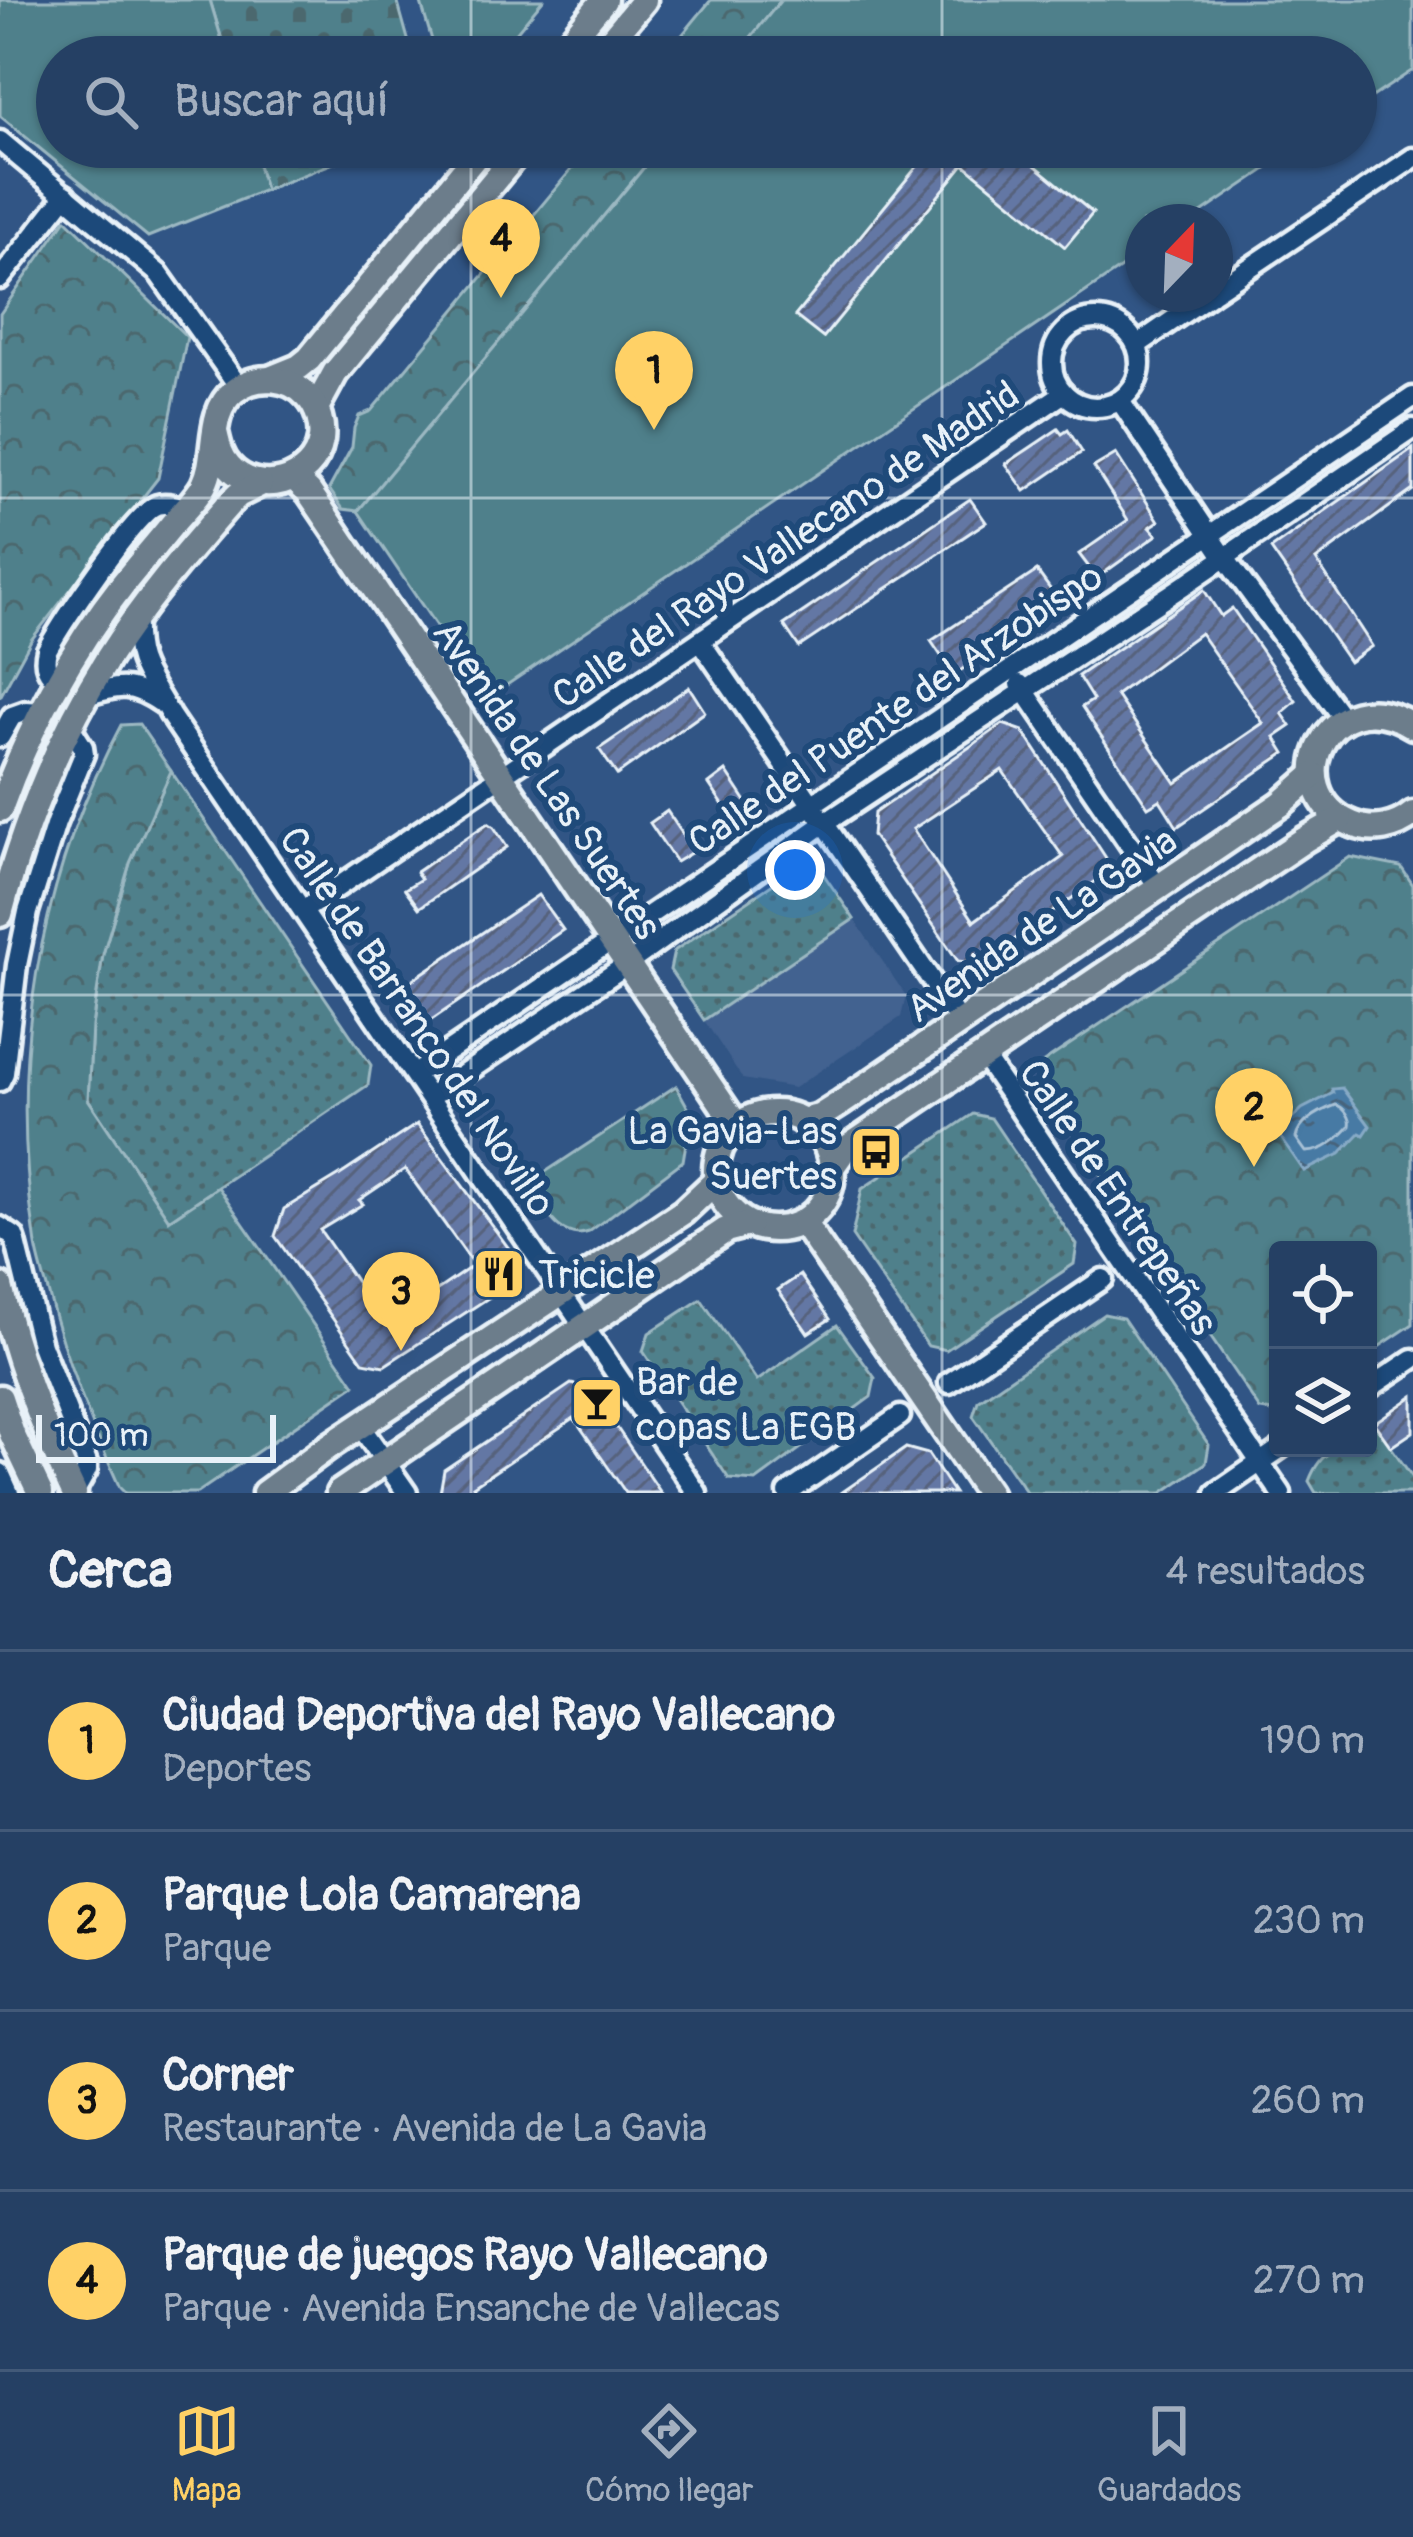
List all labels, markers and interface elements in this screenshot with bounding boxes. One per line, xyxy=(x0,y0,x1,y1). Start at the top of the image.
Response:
search box xyxy=(36,36,1377,168)
icon: search xyxy=(78,69,144,135)
text: Buscar aquí xyxy=(174,74,389,130)
pin: 4 xyxy=(462,199,540,298)
north arrow xyxy=(1125,204,1233,312)
pin: 1 xyxy=(615,331,693,430)
street label: Calle del Rayo Vallecano de Madrid xyxy=(543,370,1029,720)
street label: Calle del Puente del Arzobispo xyxy=(679,552,1112,866)
street label: Avenida de Las Suertes xyxy=(422,611,672,949)
street label: Avenida de La Gavia xyxy=(897,817,1187,1034)
street label: Calle de Barranco del Novillo xyxy=(268,818,566,1226)
your location xyxy=(765,840,825,900)
street label: Calle de Entrepeñas xyxy=(1008,1051,1228,1345)
pin: 2 xyxy=(1215,1068,1293,1167)
place label: La Gavia-Las Suertes xyxy=(628,1107,837,1201)
bus stop icon: La Gavia-Las Suertes xyxy=(848,1124,904,1180)
map controls xyxy=(1269,1241,1377,1457)
button: locate xyxy=(1269,1241,1377,1349)
restaurant icon: Tricicle xyxy=(471,1246,527,1302)
place label: Tricicle xyxy=(538,1251,654,1300)
pin: 3 xyxy=(362,1252,440,1351)
button: layers xyxy=(1269,1349,1377,1457)
place label: Bar de copas La EGB xyxy=(636,1358,856,1452)
bar icon: Bar de copas La EGB xyxy=(569,1375,625,1431)
scale bar xyxy=(36,1409,276,1462)
text: 100 m xyxy=(54,1415,148,1456)
text: Cerca xyxy=(48,1539,172,1603)
text: 4 resultados xyxy=(1165,1547,1365,1596)
text: Ciudad Deportiva del Rayo Vallecano xyxy=(162,1688,835,1744)
text: 1 xyxy=(79,1716,95,1765)
text: 190 m xyxy=(1260,1716,1365,1765)
text: Deportes xyxy=(162,1744,311,1793)
text: Parque Lola Camarena xyxy=(162,1868,581,1924)
text: 2 xyxy=(76,1896,98,1945)
text: 230 m xyxy=(1253,1896,1365,1945)
text: Parque xyxy=(162,1924,271,1973)
text: Corner xyxy=(162,2048,294,2104)
text: 3 xyxy=(76,2076,98,2125)
text: 260 m xyxy=(1251,2076,1365,2125)
text: Restaurante · Avenida de La Gavia xyxy=(162,2104,707,2153)
text: Parque de juegos Rayo Vallecano xyxy=(162,2228,768,2284)
text: 4 xyxy=(76,2256,98,2305)
text: 270 m xyxy=(1253,2256,1365,2305)
text: Parque · Avenida Ensanche de Vallecas xyxy=(162,2284,780,2333)
tab: Mapa xyxy=(172,2398,242,2511)
tab: Cómo llegar xyxy=(585,2398,753,2511)
tab: Guardados xyxy=(1097,2398,1241,2511)

